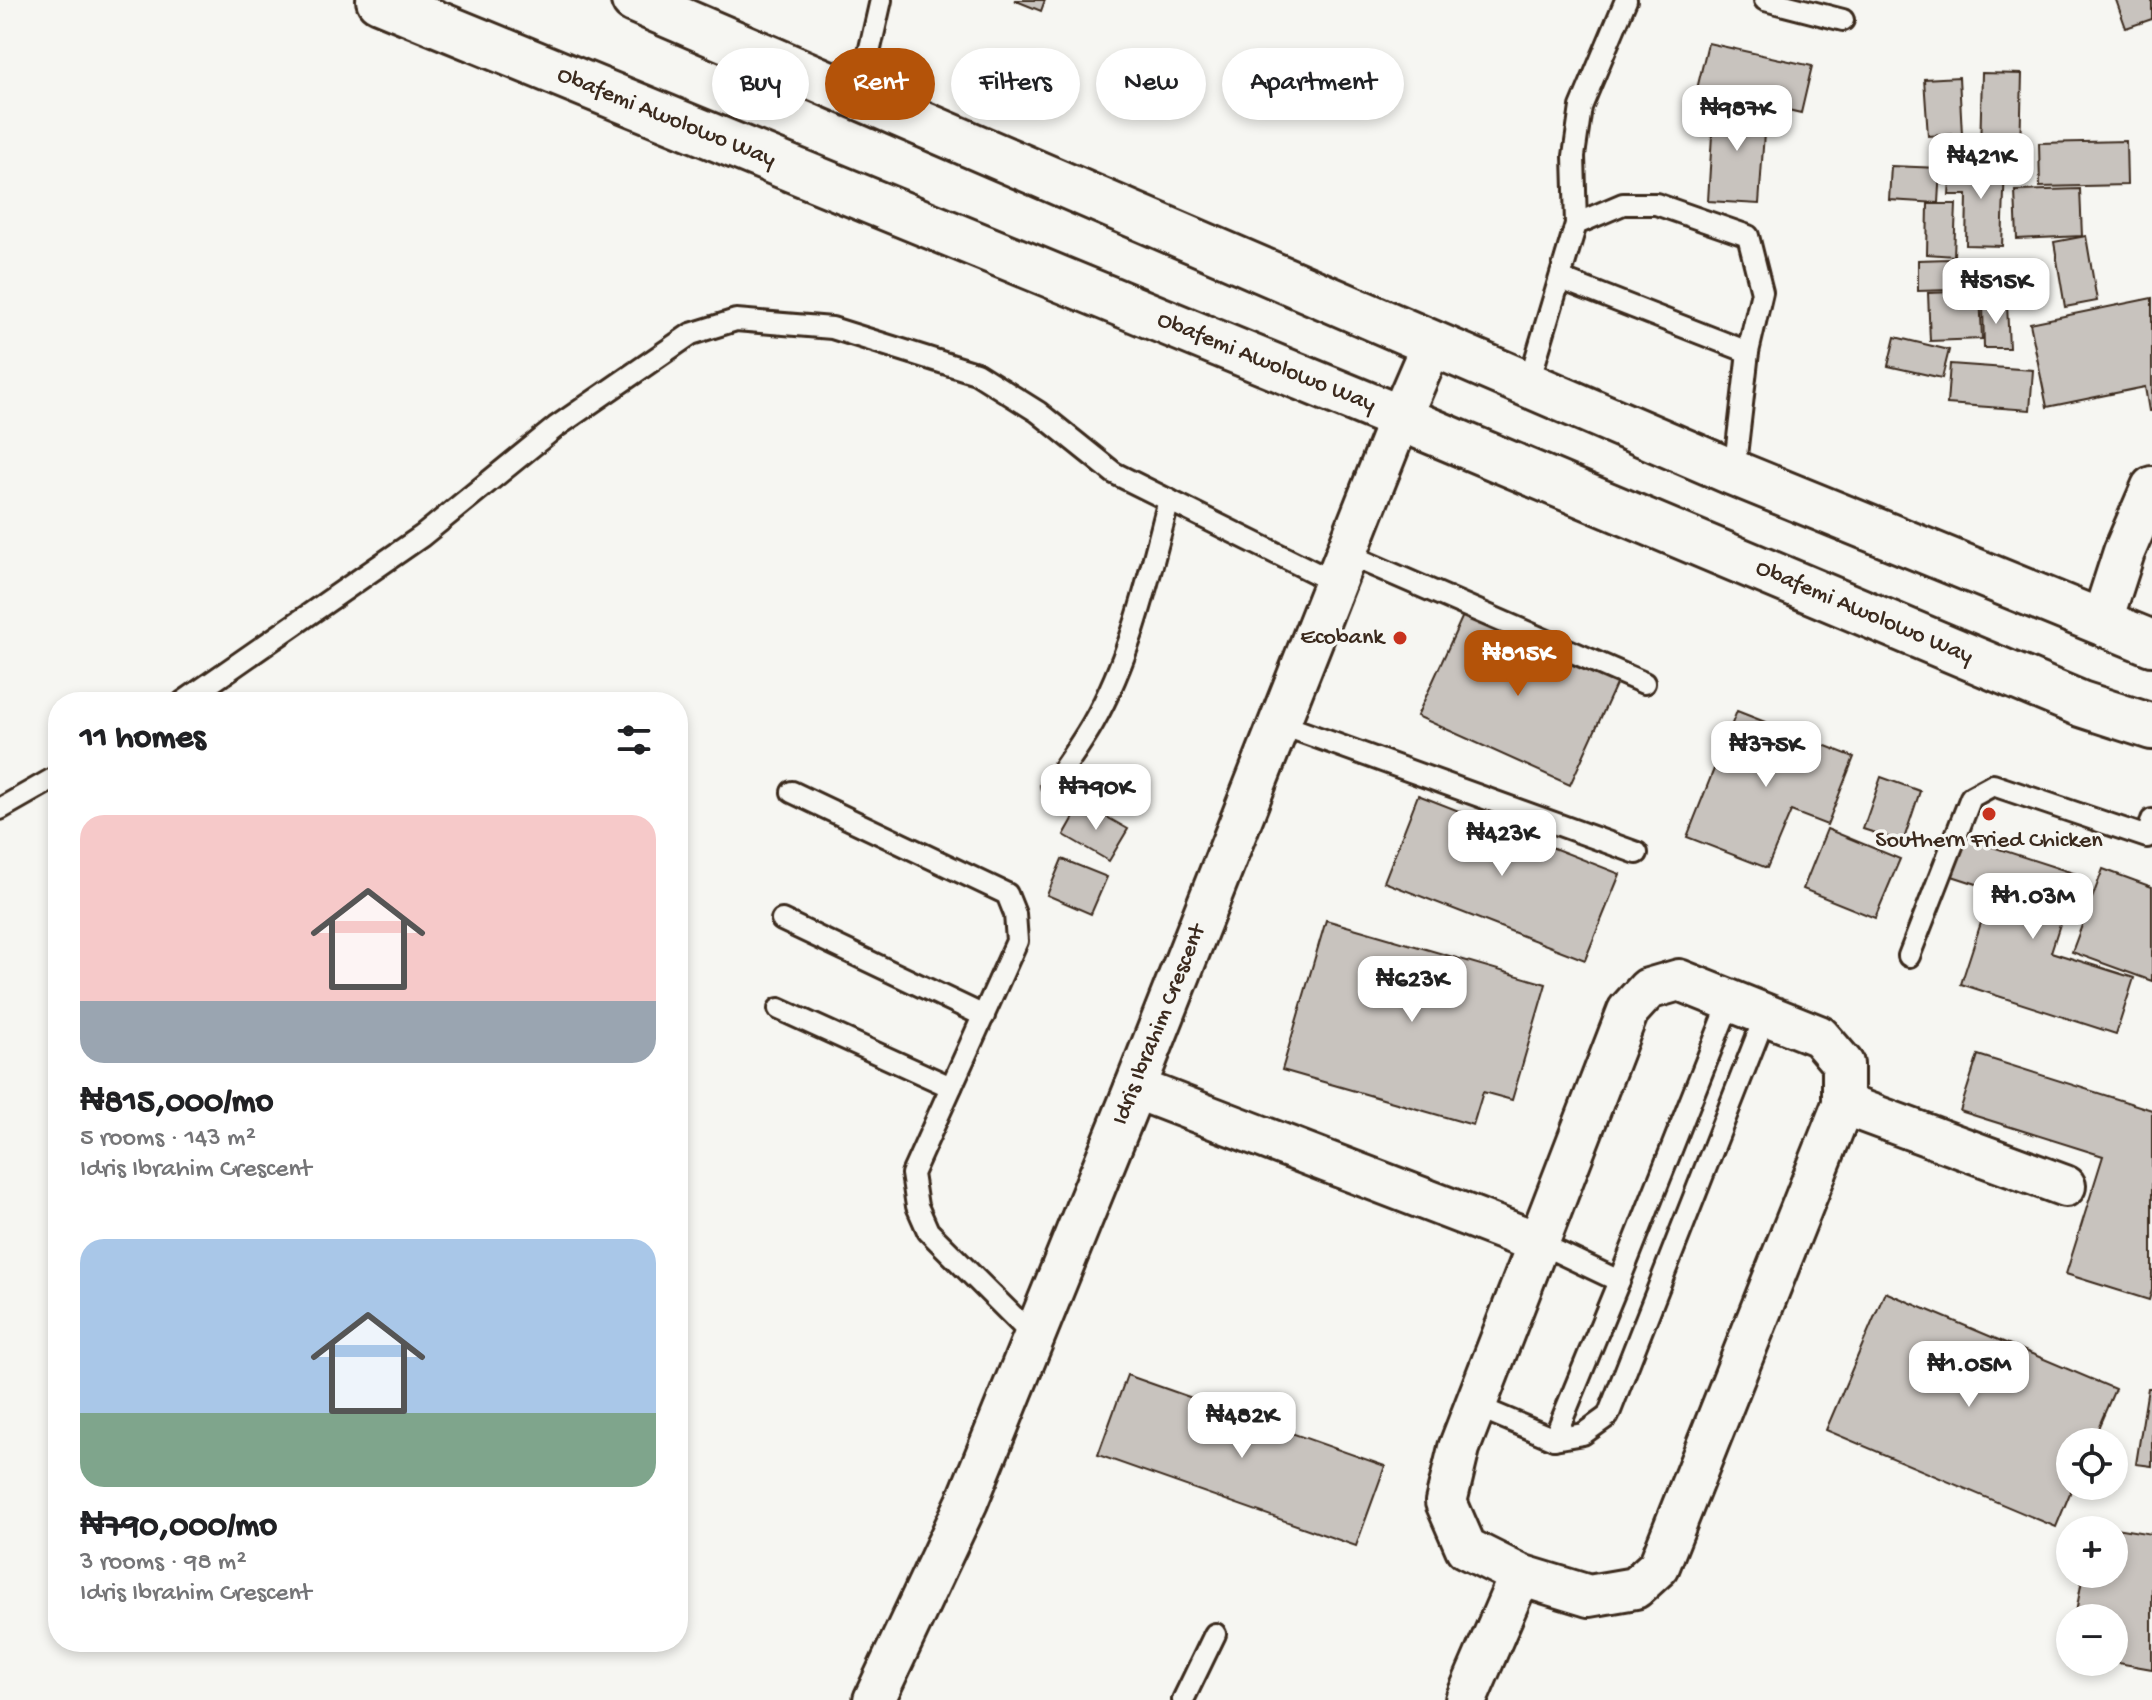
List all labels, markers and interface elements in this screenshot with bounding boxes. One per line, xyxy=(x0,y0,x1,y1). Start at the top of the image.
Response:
chip: Buy xyxy=(712,48,809,120)
chip: Rent xyxy=(825,48,935,120)
chip: Filters xyxy=(951,48,1080,120)
chip: New xyxy=(1096,48,1206,120)
chip: Apartment xyxy=(1222,48,1404,120)
street label: Obafemi Awolowo Way xyxy=(552,61,780,175)
pin: ₦987K xyxy=(1681,85,1793,153)
text: ₦987K xyxy=(1700,95,1774,126)
pin: ₦421K xyxy=(1925,133,2037,201)
text: ₦421K xyxy=(1947,143,2015,174)
pin: ₦515K xyxy=(1940,258,2052,326)
text: ₦515K xyxy=(1961,268,2031,299)
street label: Obafemi Awolowo Way xyxy=(1152,306,1380,420)
street label: Obafemi Awolowo Way xyxy=(1751,554,1977,672)
place label: Ecobank xyxy=(1300,624,1386,653)
marker: Ecobank xyxy=(1391,629,1409,647)
pin: ₦815K xyxy=(1462,630,1574,698)
text: ₦815K xyxy=(1482,640,1554,671)
icon: filters xyxy=(612,718,656,762)
text: 11 homes xyxy=(80,720,206,760)
pin: ₦375K xyxy=(1710,721,1822,789)
text: ₦375K xyxy=(1729,731,1803,762)
pin: ₦790K xyxy=(1040,764,1152,832)
text: ₦790K xyxy=(1059,774,1133,805)
marker: Southern Fried Chicken xyxy=(1980,805,1998,823)
pin: ₦423K xyxy=(1446,810,1558,878)
text: ₦423K xyxy=(1466,820,1538,851)
place label: Southern Fried Chicken xyxy=(1875,827,2103,856)
icon: home xyxy=(296,867,440,1011)
pin: ₦1.03M xyxy=(1968,873,2098,941)
text: ₦1.03M xyxy=(1991,883,2075,914)
street label: Idris Ibrahim Crescent xyxy=(1107,919,1214,1129)
pin: ₦623K xyxy=(1356,956,1468,1024)
text: ₦623K xyxy=(1376,966,1448,997)
text: ₦815,000/mo xyxy=(80,1084,273,1124)
text: 5 rooms · 143 m² xyxy=(80,1124,256,1155)
text: Idris Ibrahim Crescent xyxy=(80,1155,311,1186)
icon: home xyxy=(296,1291,440,1435)
pin: ₦1.05M xyxy=(1904,1341,2034,1409)
text: ₦1.05M xyxy=(1927,1351,2011,1382)
pin: ₦482K xyxy=(1186,1392,1298,1460)
text: ₦482K xyxy=(1206,1402,1278,1433)
map controls xyxy=(2056,1428,2128,1676)
button: locate xyxy=(2056,1428,2128,1500)
text: ₦790,000/mo xyxy=(80,1508,277,1548)
button: + xyxy=(2056,1516,2128,1588)
text: 3 rooms · 98 m² xyxy=(80,1548,247,1579)
text: Idris Ibrahim Crescent xyxy=(80,1579,311,1610)
button: − xyxy=(2056,1604,2128,1676)

